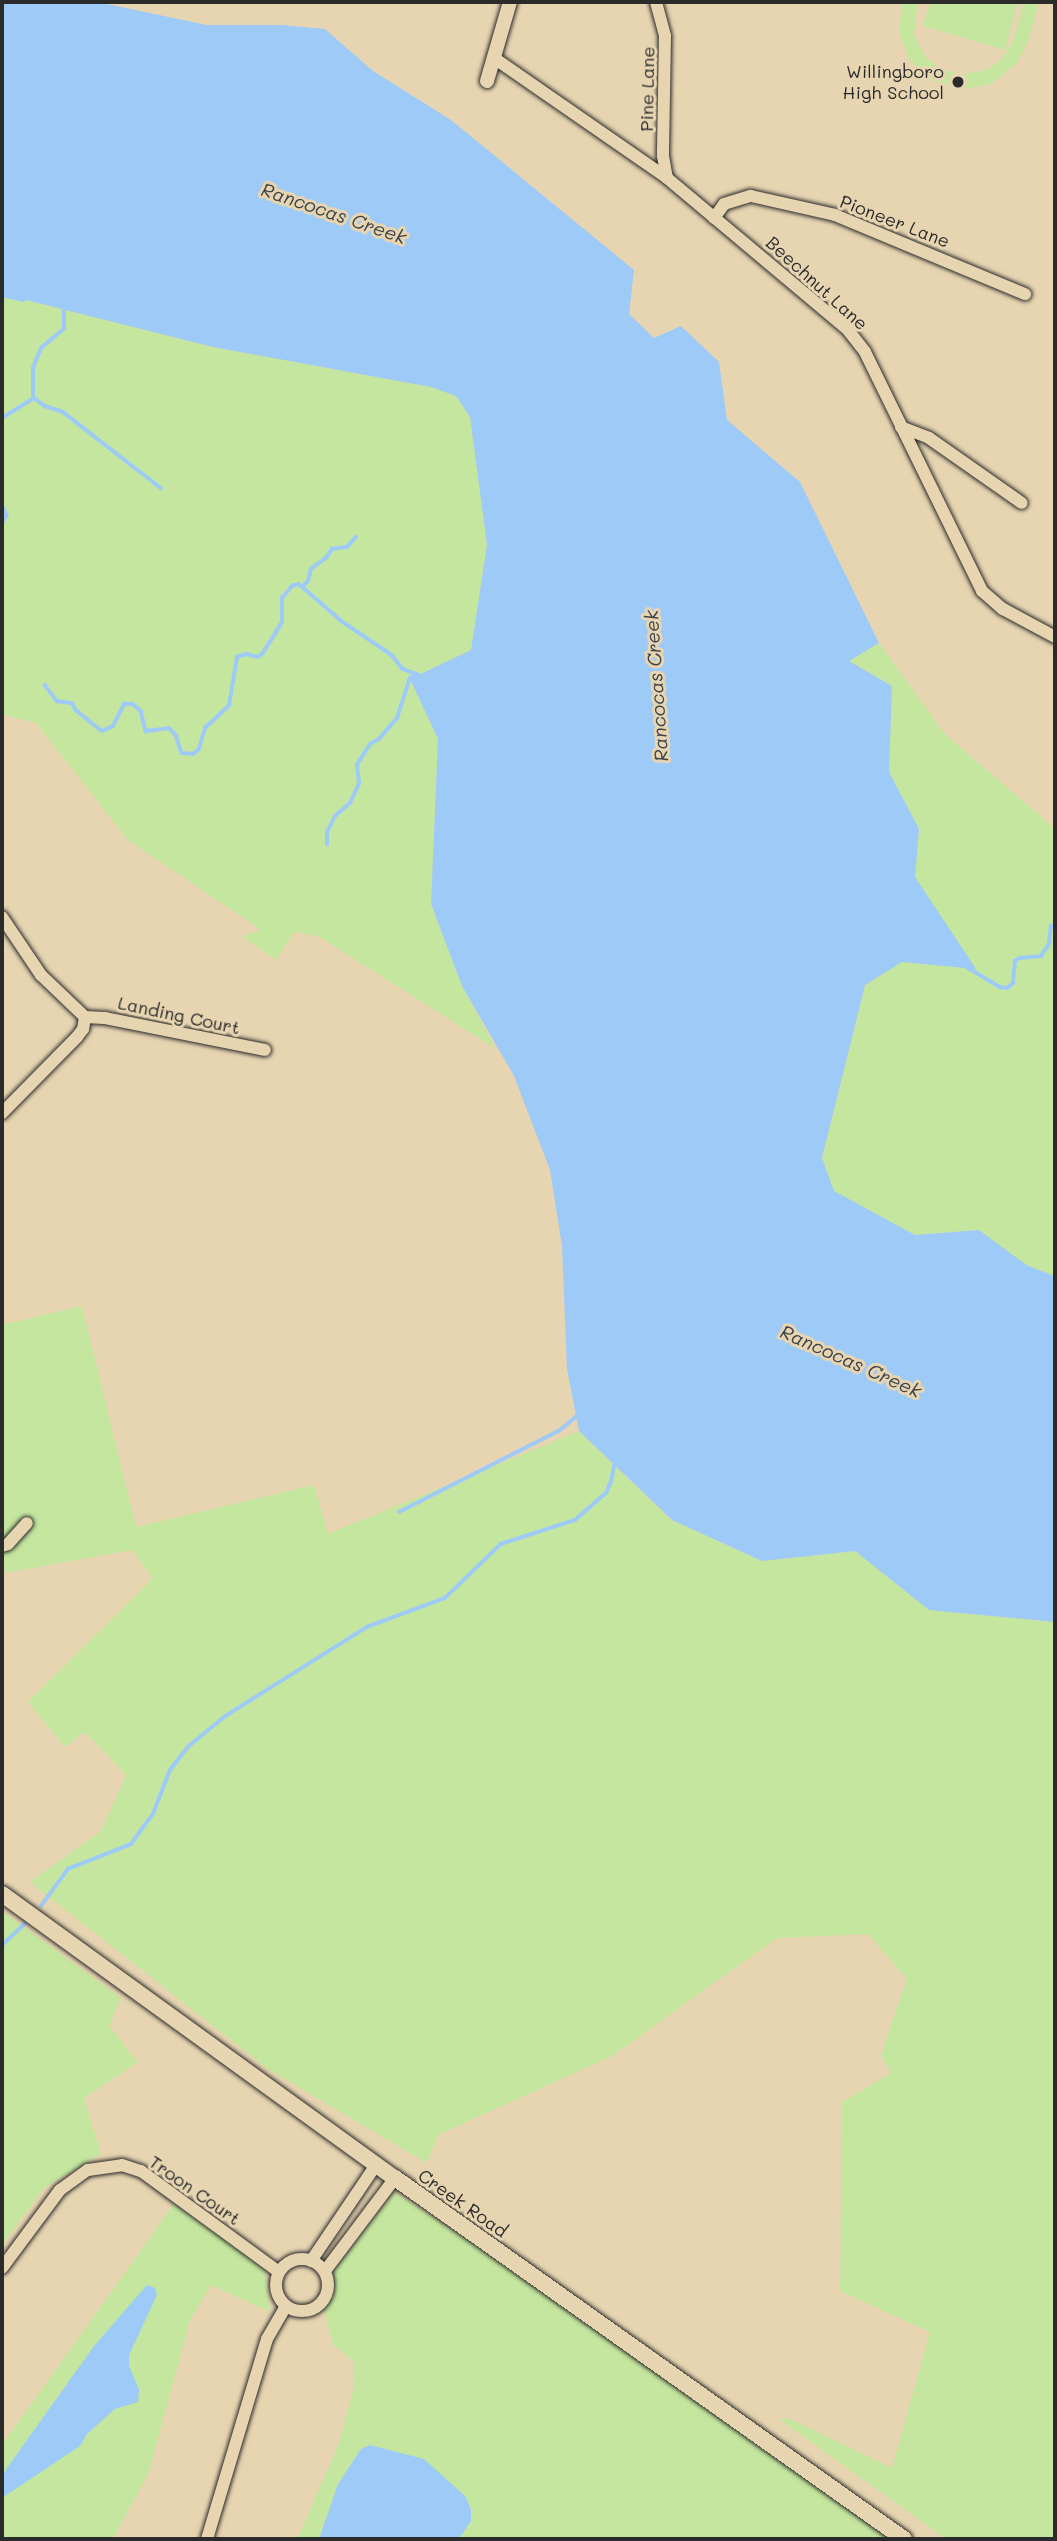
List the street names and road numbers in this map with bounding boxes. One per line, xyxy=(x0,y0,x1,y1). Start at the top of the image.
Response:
street label: Pine Lane xyxy=(635,46,659,132)
street label: Pioneer Lane xyxy=(837,190,953,252)
street label: Beechnut Lane xyxy=(762,232,872,334)
street label: Landing Court xyxy=(116,992,242,1038)
street label: Troon Court xyxy=(145,2151,245,2229)
street label: Creek Road xyxy=(414,2164,512,2242)

